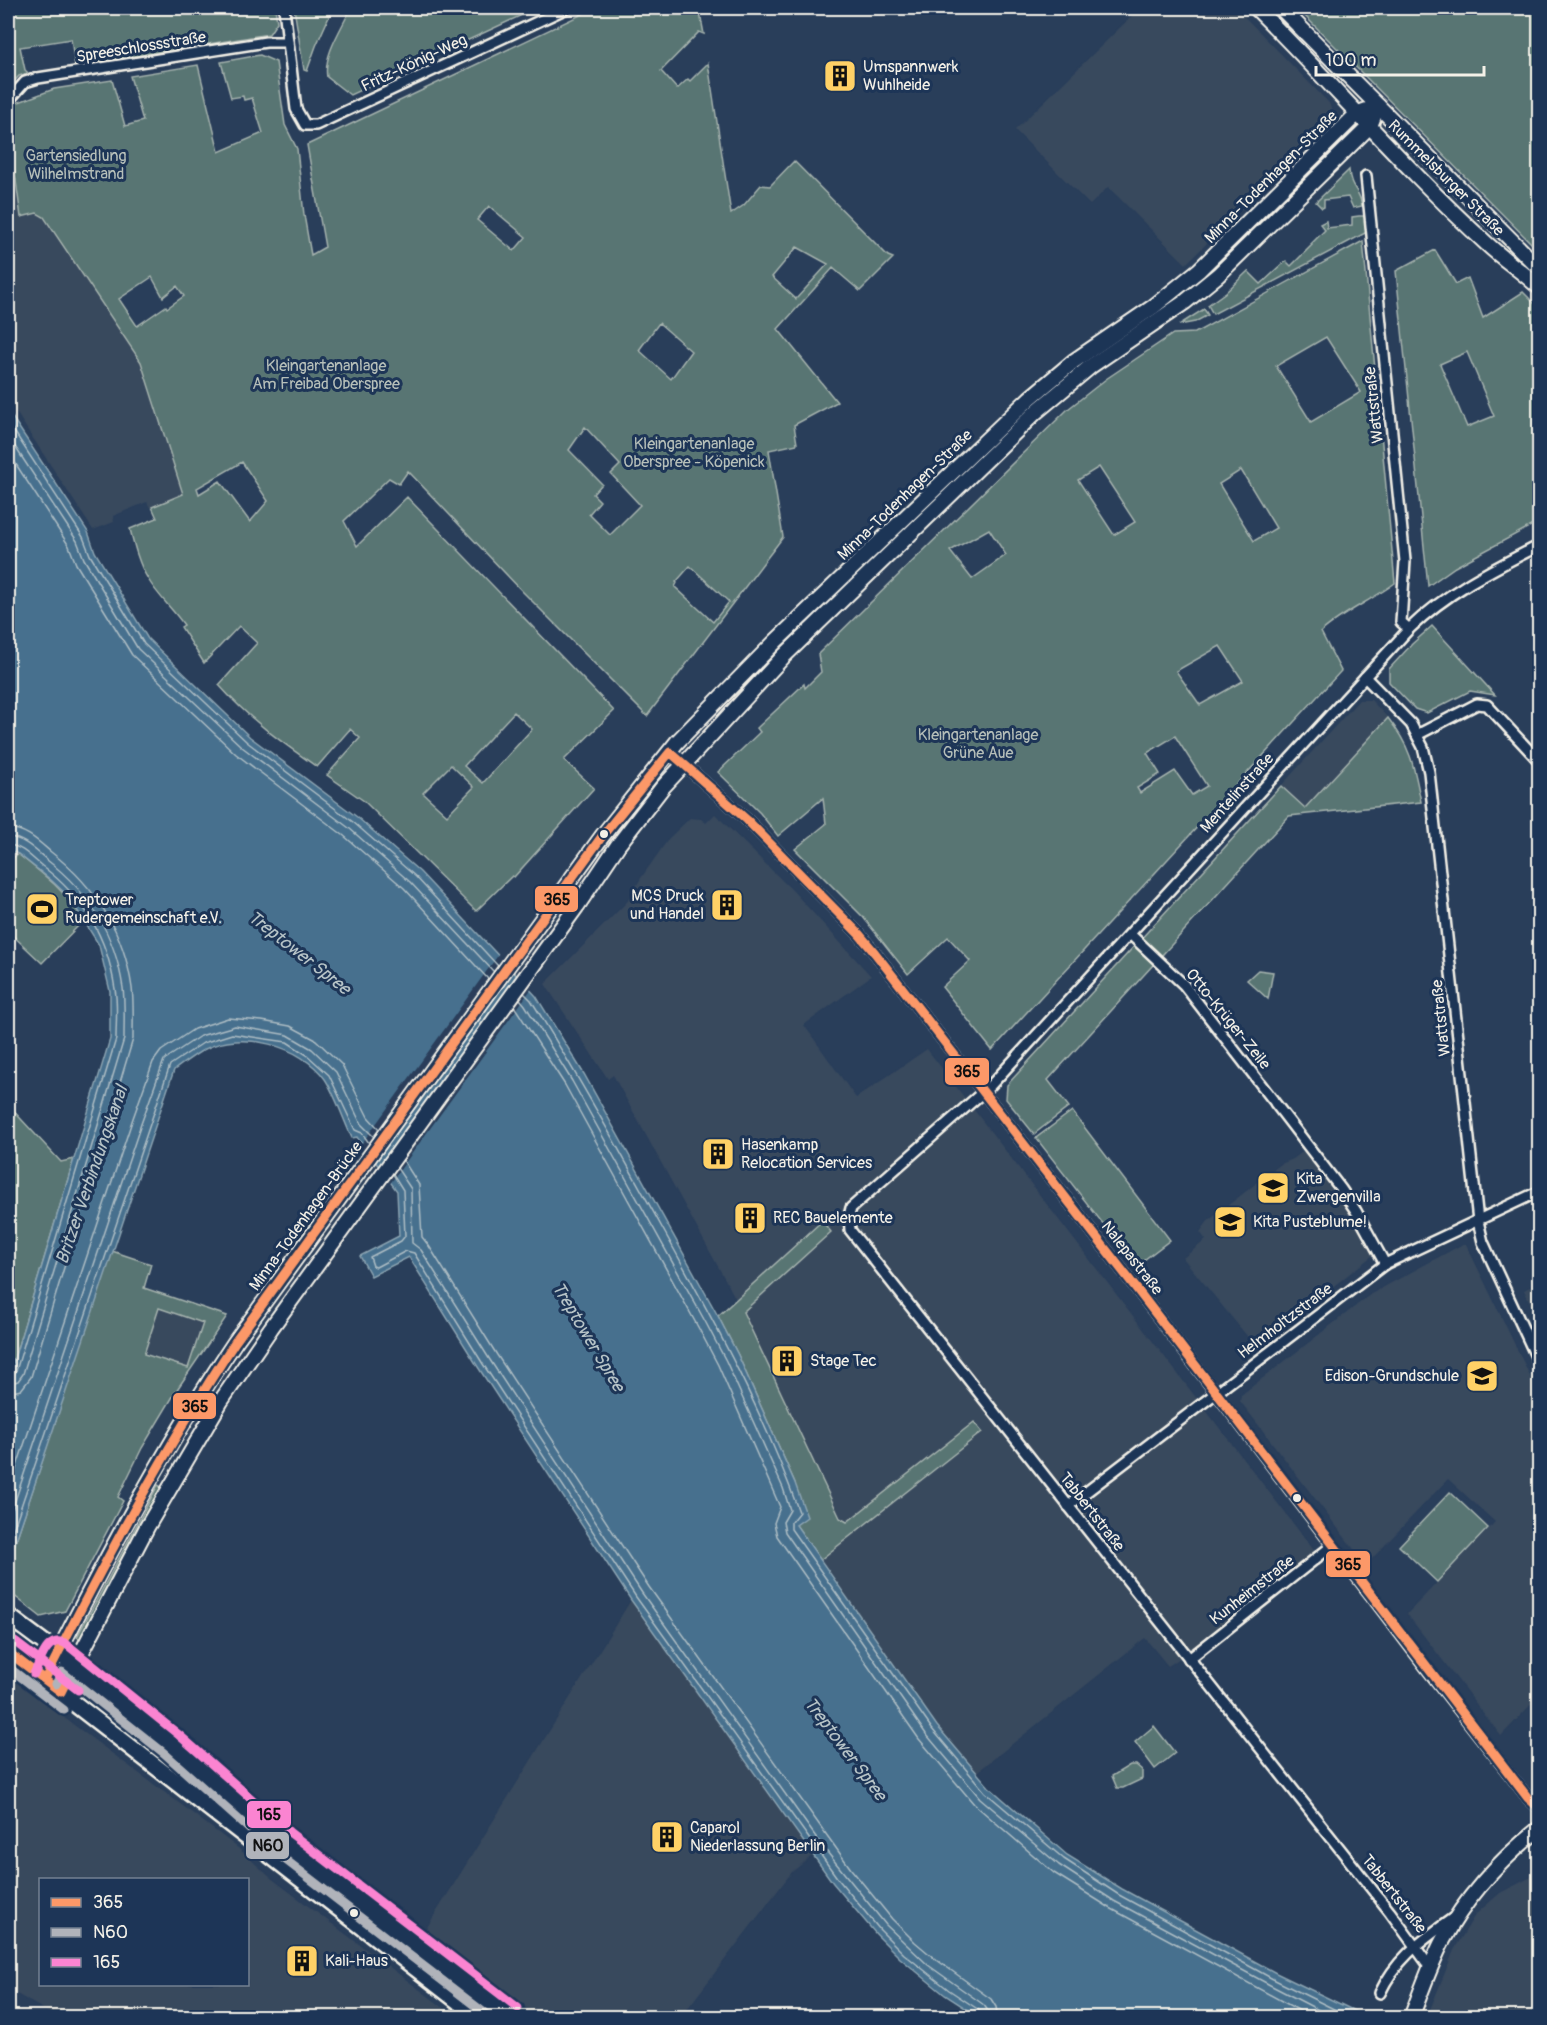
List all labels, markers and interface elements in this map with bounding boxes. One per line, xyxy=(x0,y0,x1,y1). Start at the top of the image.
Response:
street label: Spreeschlossstraße xyxy=(75,27,207,67)
street label: Fritz-König-Weg xyxy=(358,30,470,96)
scale bar xyxy=(1316,39,1484,77)
text: 100 m xyxy=(1325,49,1377,72)
place label: Umspannwerk Wuhlheide xyxy=(863,57,959,95)
building icon: Umspannwerk Wuhlheide xyxy=(822,58,858,94)
street label: Minna-Todenhagen-Straße xyxy=(1200,106,1342,248)
street label: Rummelsburger Straße xyxy=(1384,116,1508,240)
park label: Gartensiedlung Wilhelmstrand xyxy=(25,146,127,184)
park label: Kleingartenanlage Am Freibad Oberspree xyxy=(252,356,400,394)
street label: Wattstraße xyxy=(1360,366,1388,444)
street label: Minna-Todenhagen-Straße xyxy=(833,425,977,565)
park label: Kleingartenanlage Oberspree - Köpenick xyxy=(623,434,765,472)
park label: Kleingartenanlage Grüne Aue xyxy=(918,725,1038,763)
street label: Mentelinstraße xyxy=(1196,749,1278,837)
unlabelled marker xyxy=(598,828,610,840)
line badge: 365 xyxy=(534,885,579,913)
place label: MCS Druck und Handel xyxy=(630,886,704,924)
building icon: MCS Druck und Handel xyxy=(709,887,745,923)
place label: Treptower Rudergemeinschaft e.V. xyxy=(65,890,222,928)
text: 365 xyxy=(544,890,571,910)
sports icon: Treptower Rudergemeinschaft e.V. xyxy=(24,891,60,927)
water label: Treptower Spree xyxy=(243,906,357,1001)
street label: Otto-Krüger-Zeile xyxy=(1181,965,1275,1074)
street label: Wattstraße xyxy=(1427,979,1455,1057)
line badge: 365 xyxy=(944,1057,990,1086)
text: 365 xyxy=(954,1062,981,1082)
water label: Britzer Verbindungskanal xyxy=(51,1081,134,1267)
place label: Hasenkamp Relocation Services xyxy=(741,1135,872,1173)
building icon: Hasenkamp Relocation Services xyxy=(700,1136,736,1172)
street label: Minna-Todenhagen-Brücke xyxy=(245,1137,367,1295)
place label: Kita Zwergenvilla xyxy=(1296,1169,1381,1207)
school or university icon: Kita Zwergenvilla xyxy=(1255,1170,1291,1206)
building icon: REC Bauelemente xyxy=(732,1200,768,1236)
school or university icon: Kita Pusteblume! xyxy=(1212,1204,1248,1240)
place label: REC Bauelemente xyxy=(773,1208,893,1228)
place label: Kita Pusteblume! xyxy=(1253,1212,1367,1232)
street label: Nalepastraße xyxy=(1097,1217,1167,1299)
water label: Treptower Spree xyxy=(546,1278,631,1398)
street label: Helmholtzstraße xyxy=(1234,1279,1336,1363)
building icon: Stage Tec xyxy=(769,1343,805,1379)
place label: Stage Tec xyxy=(810,1351,877,1371)
school or university icon: Edison-Grundschule xyxy=(1464,1358,1500,1394)
place label: Edison-Grundschule xyxy=(1325,1366,1459,1386)
line badge: 365 xyxy=(172,1392,217,1420)
text: 365 xyxy=(182,1397,209,1417)
street label: Tabbertstraße xyxy=(1055,1469,1129,1555)
unlabelled marker xyxy=(1291,1492,1303,1504)
line badge: 365 xyxy=(1325,1550,1371,1578)
street label: Kunheimstraße xyxy=(1206,1551,1298,1629)
text: 365 xyxy=(1335,1555,1362,1575)
water label: Treptower Spree xyxy=(799,1693,893,1807)
line badge: 165 xyxy=(246,1800,292,1829)
text: 165 xyxy=(257,1805,281,1825)
place label: Caparol Niederlassung Berlin xyxy=(690,1818,825,1856)
building icon: Caparol Niederlassung Berlin xyxy=(649,1819,685,1855)
line badge: N60 xyxy=(245,1831,290,1860)
text: N60 xyxy=(252,1836,284,1856)
street label: Tabbertstraße xyxy=(1357,1851,1431,1937)
legend xyxy=(39,1878,249,1986)
text: 365 xyxy=(93,1891,123,1914)
unlabelled marker xyxy=(348,1907,360,1919)
text: N60 xyxy=(93,1921,128,1944)
building icon: Kali-Haus xyxy=(284,1943,320,1979)
text: 165 xyxy=(93,1951,120,1974)
place label: Kali-Haus xyxy=(325,1951,388,1971)

